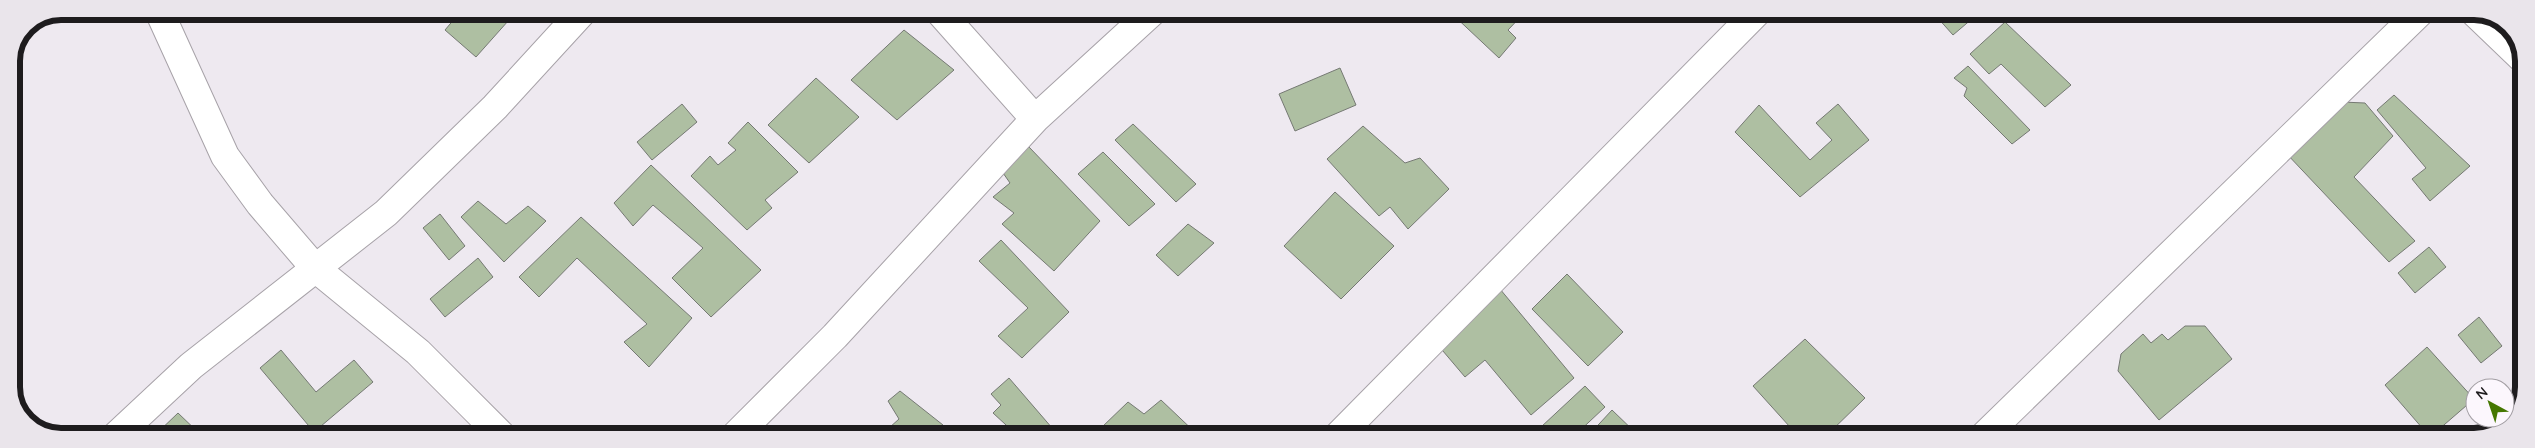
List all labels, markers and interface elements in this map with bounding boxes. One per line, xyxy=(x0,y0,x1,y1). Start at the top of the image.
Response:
north arrow xyxy=(2465,378,2515,428)
text: N xyxy=(2472,383,2491,403)

